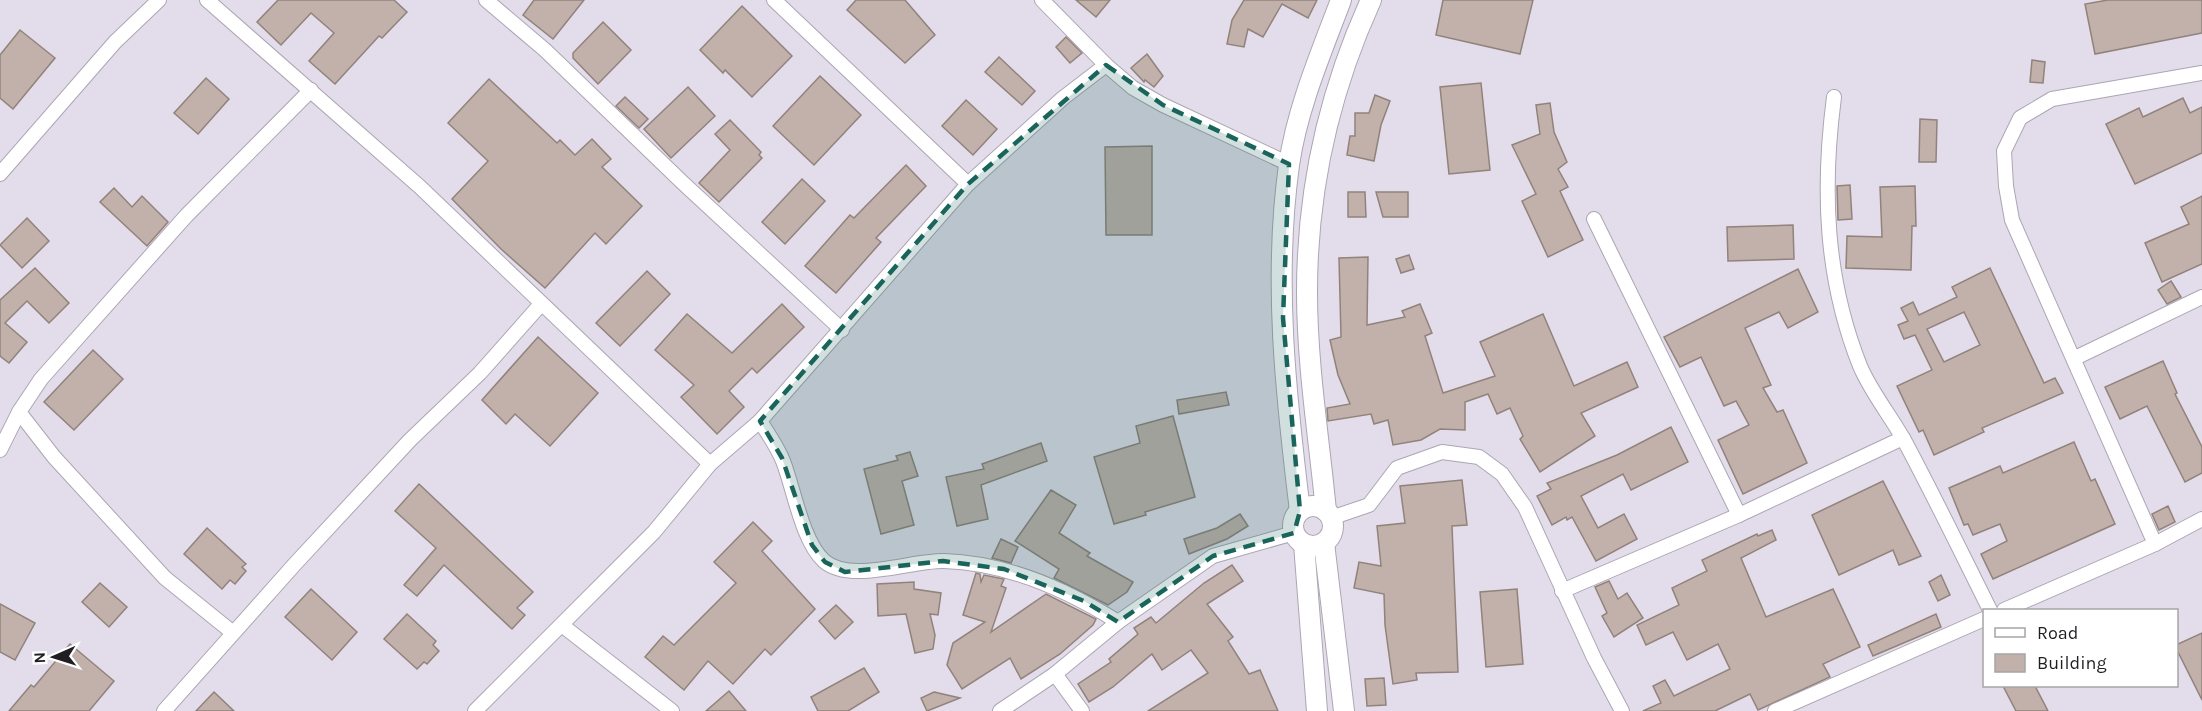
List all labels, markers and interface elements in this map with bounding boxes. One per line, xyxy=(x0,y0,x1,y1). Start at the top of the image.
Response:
legend xyxy=(1983,609,2178,687)
text: Road xyxy=(2037,622,2078,644)
north arrow xyxy=(24,627,84,687)
text: N xyxy=(30,652,49,664)
text: Building xyxy=(2037,652,2107,674)

